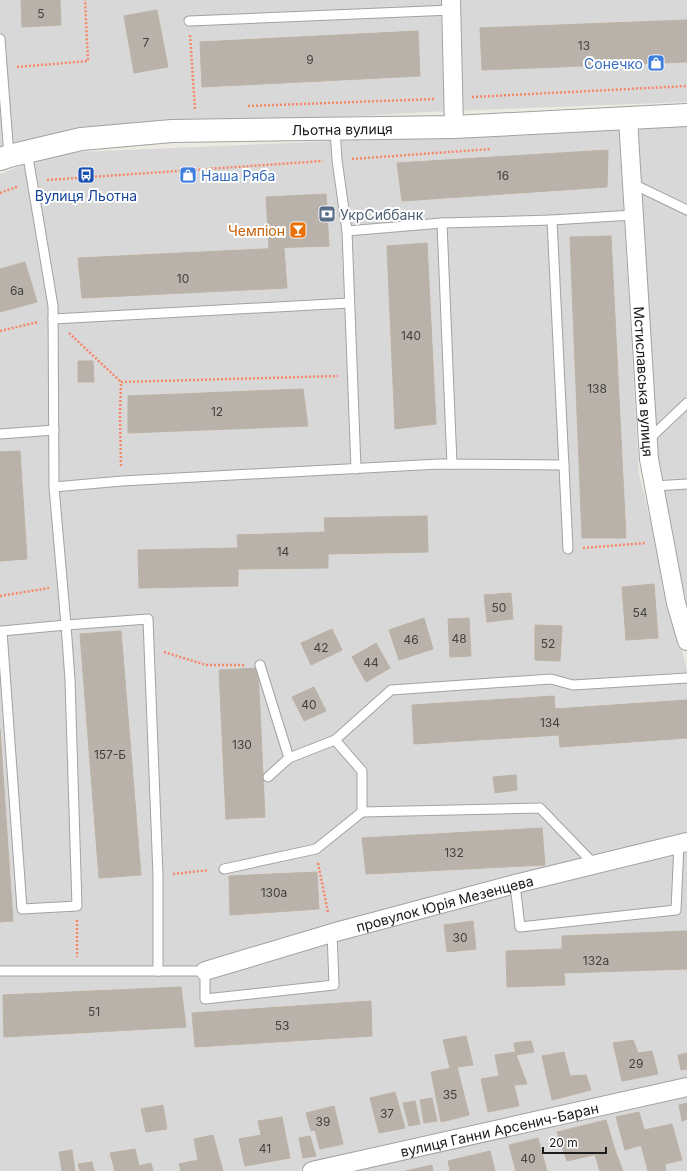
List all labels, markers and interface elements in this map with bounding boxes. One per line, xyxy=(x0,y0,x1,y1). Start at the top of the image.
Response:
house number: 5 xyxy=(37,6,45,21)
house number: 7 xyxy=(143,35,150,50)
house number: 13 xyxy=(578,38,590,53)
house number: 9 xyxy=(306,52,314,67)
shop icon: Сонечко xyxy=(646,53,666,73)
place label: Сонечко xyxy=(584,55,643,72)
street label: Льотна вулиця xyxy=(291,119,393,138)
bus stop icon: Вулиця Льотна xyxy=(76,165,96,185)
shop icon: Наша Ряба xyxy=(178,165,198,185)
place label: Наша Ряба xyxy=(201,167,275,184)
house number: 16 xyxy=(497,168,509,183)
place label: Вулиця Льотна xyxy=(35,187,137,204)
bank icon: УкрСиббанк xyxy=(317,204,337,224)
place label: УкрСиббанк xyxy=(340,206,424,223)
bar icon: Чемпіон xyxy=(288,220,308,240)
place label: Чемпіон xyxy=(228,222,285,239)
house number: 10 xyxy=(177,271,189,286)
house number: 6а xyxy=(10,283,24,298)
street label: Мстиславська вулиця xyxy=(631,306,657,457)
house number: 140 xyxy=(401,328,421,343)
house number: 138 xyxy=(587,381,607,396)
house number: 12 xyxy=(211,404,223,419)
house number: 14 xyxy=(277,544,290,559)
house number: 50 xyxy=(492,600,506,615)
house number: 54 xyxy=(632,605,648,620)
house number: 48 xyxy=(451,631,467,646)
house number: 46 xyxy=(403,632,419,647)
house number: 52 xyxy=(541,636,555,651)
house number: 42 xyxy=(313,640,329,655)
house number: 44 xyxy=(363,655,379,670)
house number: 40 xyxy=(301,697,317,712)
house number: 134 xyxy=(540,715,560,730)
house number: 130 xyxy=(232,737,252,752)
house number: 157-Б xyxy=(94,747,126,762)
house number: 132 xyxy=(444,845,464,860)
street label: провулок Юрія Мезенцева xyxy=(354,871,535,935)
house number: 130а xyxy=(261,885,287,900)
house number: 30 xyxy=(453,930,467,945)
house number: 132а xyxy=(583,953,609,968)
house number: 51 xyxy=(88,1004,100,1019)
house number: 53 xyxy=(275,1018,289,1033)
house number: 29 xyxy=(629,1056,643,1071)
house number: 35 xyxy=(443,1087,457,1102)
street label: вулиця Ганни Арсенич-Баран xyxy=(399,1099,600,1159)
house number: 37 xyxy=(380,1106,394,1121)
house number: 39 xyxy=(316,1114,330,1129)
scale bar xyxy=(543,1129,606,1155)
text: 20 m xyxy=(549,1135,578,1150)
house number: 41 xyxy=(259,1141,271,1156)
house number: 40 xyxy=(520,1151,536,1166)

